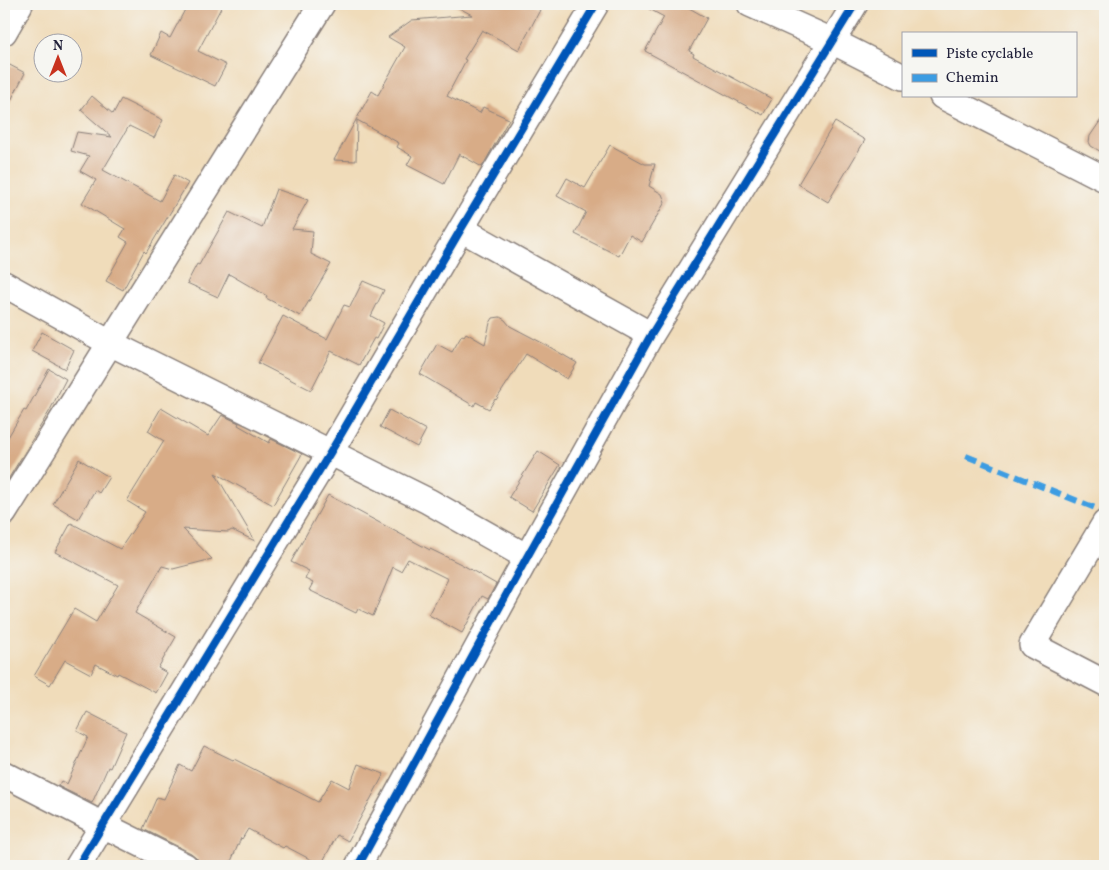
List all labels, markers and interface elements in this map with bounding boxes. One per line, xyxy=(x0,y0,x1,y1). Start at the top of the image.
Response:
north arrow xyxy=(32,32,82,82)
legend xyxy=(902,32,1076,98)
text: N xyxy=(53,37,63,56)
text: Piste cyclable xyxy=(946,44,1033,65)
text: Chemin xyxy=(946,68,999,89)

